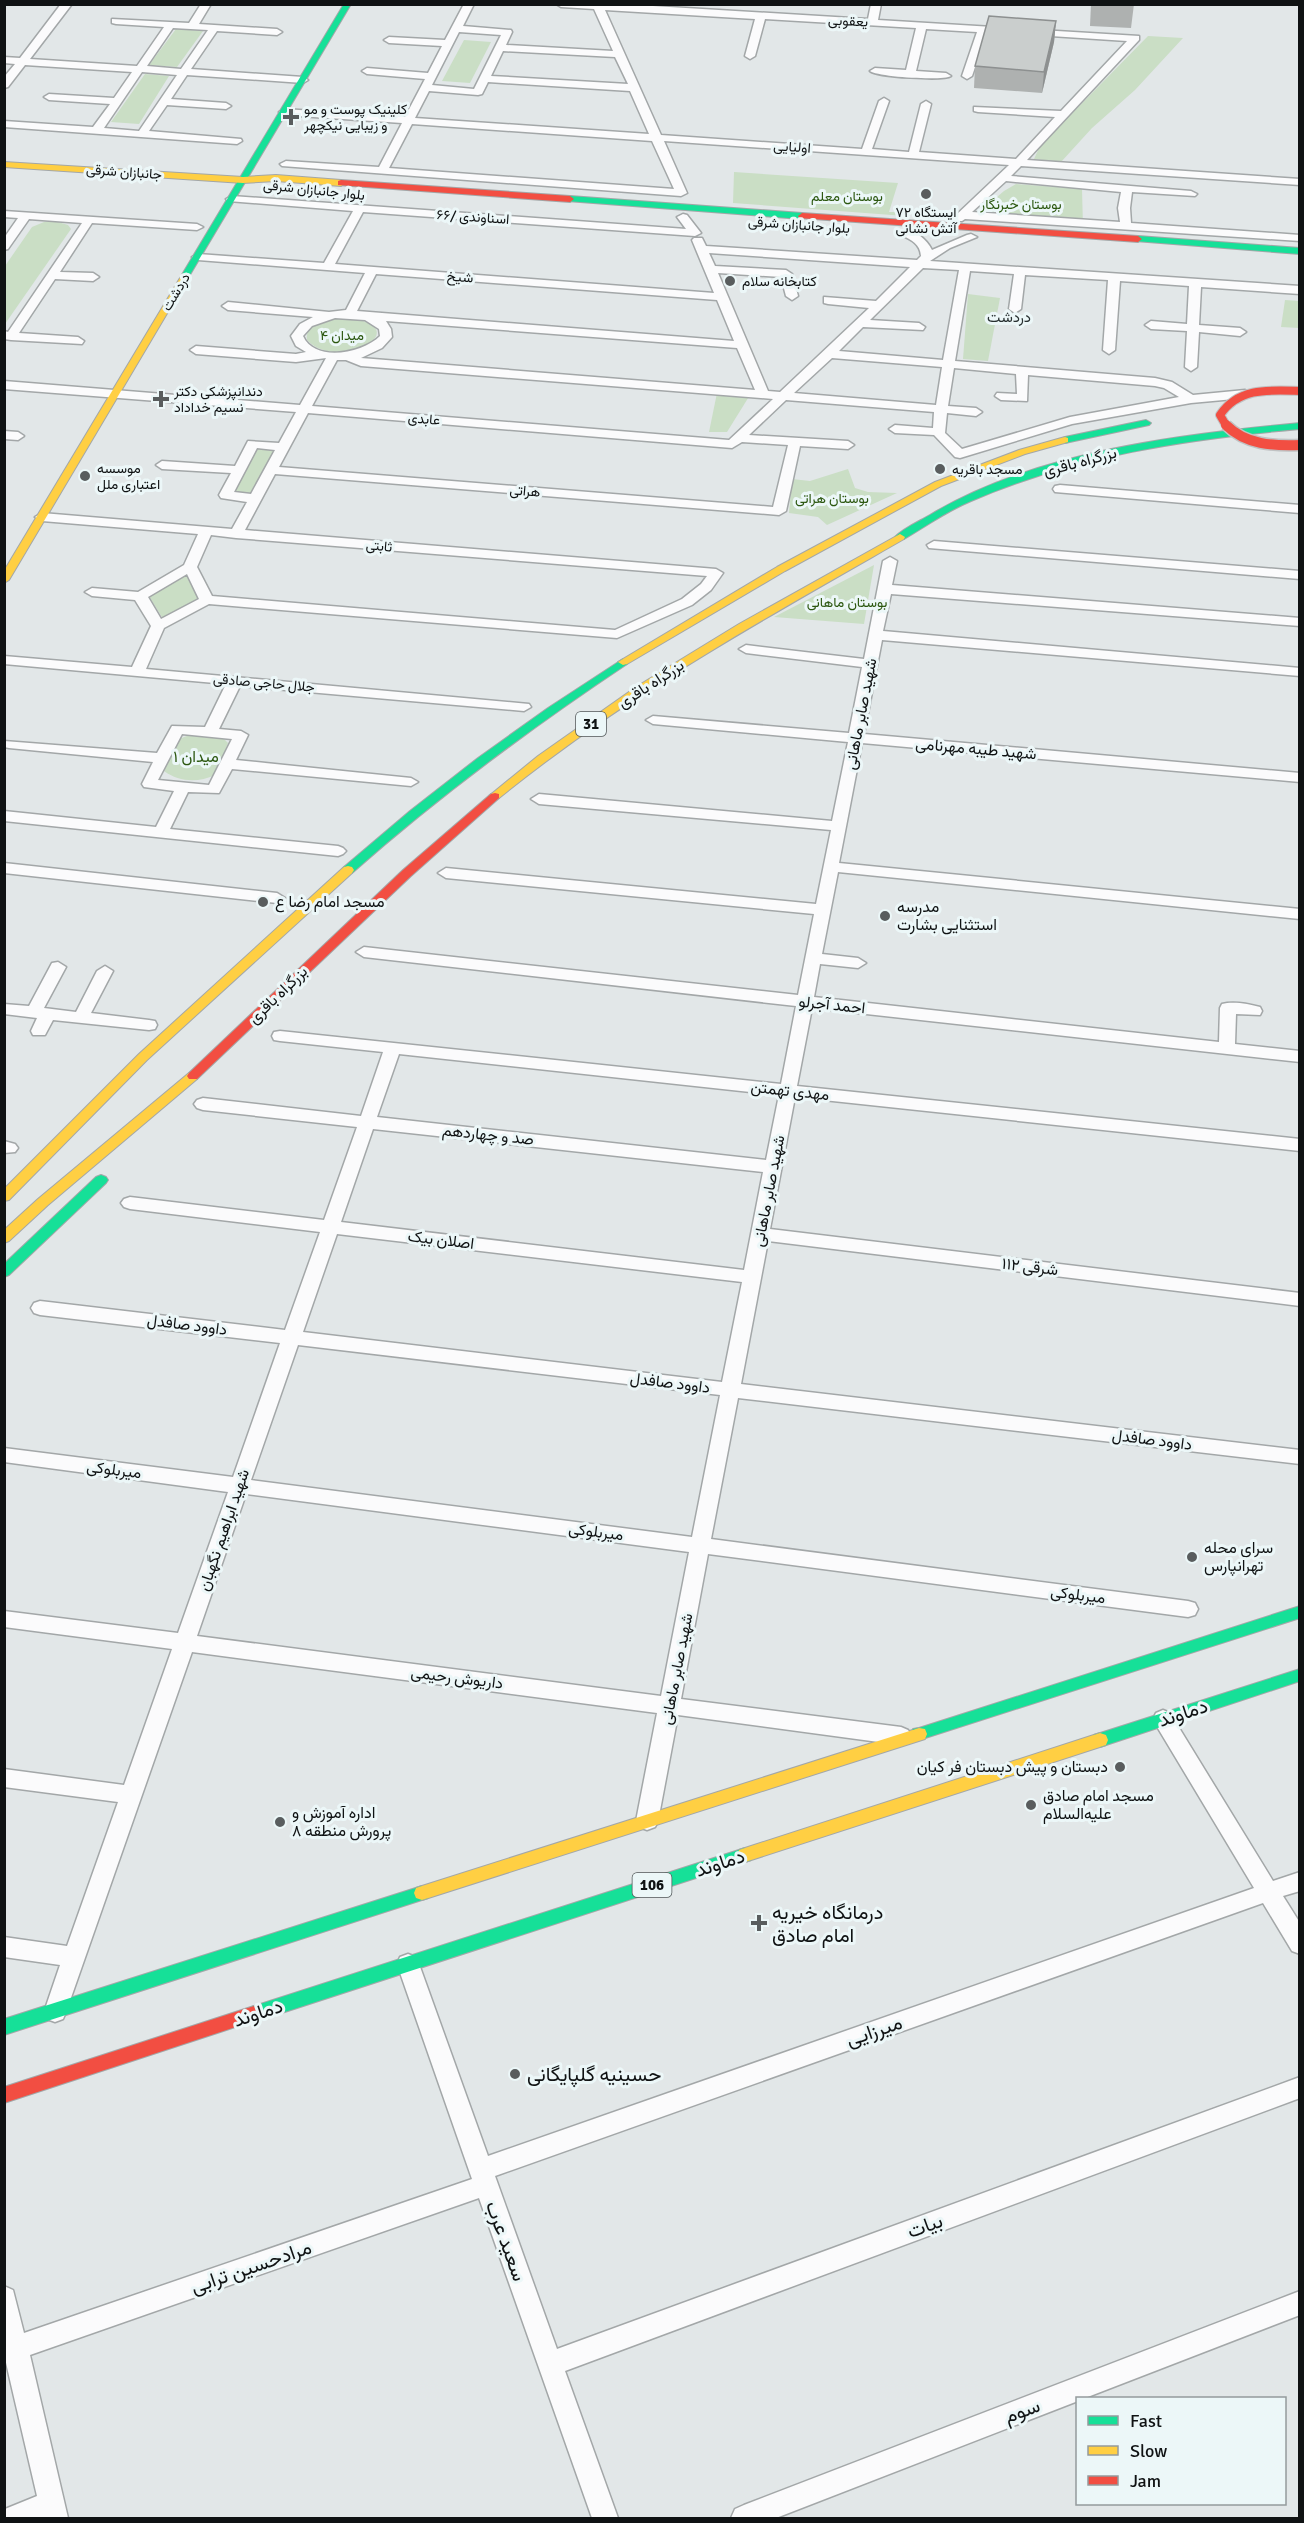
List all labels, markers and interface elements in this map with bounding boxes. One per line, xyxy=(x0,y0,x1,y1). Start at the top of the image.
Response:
street label: یعقوبی xyxy=(828,11,868,31)
place label: کلینیک پوست و مو و زیبایی نیکچهر xyxy=(303,101,407,135)
marker: کلینیک پوست و مو و زیبایی نیکچهر xyxy=(282,108,300,126)
street label: اولیایی xyxy=(773,137,811,157)
street label: جانبازان شرقی xyxy=(85,161,163,183)
street label: بلوار جانبازان شرقی xyxy=(262,176,366,204)
marker: ایستگاه ۷۲ آتش نشانی xyxy=(919,187,933,201)
park label: بوستان معلم xyxy=(811,188,883,205)
park label: بوستان خبرنگار xyxy=(979,196,1062,213)
place label: ایستگاه ۷۲ آتش نشانی xyxy=(896,204,958,237)
street label: اسناوندی /۶۶ xyxy=(436,206,510,228)
street label: بلوار جانبازان شرقی xyxy=(747,213,851,237)
street label: شیخ xyxy=(446,268,474,288)
street label: دردشت xyxy=(158,270,194,314)
place label: کتابخانه سلام xyxy=(742,273,817,290)
marker: کتابخانه سلام xyxy=(723,274,737,288)
district label: دردشت xyxy=(987,308,1031,326)
park label: میدان ۴ xyxy=(320,327,364,344)
place label: دندانپزشکی دکتر نسیم خداداد xyxy=(173,383,263,416)
marker: دندانپزشکی دکتر نسیم خداداد xyxy=(152,390,170,408)
street label: عابدی xyxy=(407,409,441,429)
street label: بزرگراه باقری xyxy=(1041,443,1119,481)
place label: موسسه اعتباری ملل xyxy=(97,460,160,493)
place label: مسجد باقریه xyxy=(952,461,1023,478)
marker: مسجد باقریه xyxy=(933,462,947,476)
marker: موسسه اعتباری ملل xyxy=(78,469,92,483)
street label: هراتی xyxy=(509,481,541,501)
park label: بوستان هراتی xyxy=(795,490,869,507)
street label: ثابتی xyxy=(365,536,393,556)
park label: بوستان ماهانی xyxy=(807,594,887,611)
street label: بزرگراه باقری xyxy=(614,655,688,713)
street label: شهید صابر ماهانی xyxy=(840,656,882,772)
street label: جلال حاجی صادقی xyxy=(212,670,316,697)
road number: 31 xyxy=(576,712,606,736)
street label: شهید طیبه مهرنامی xyxy=(915,734,1037,764)
park label: میدان ۱ xyxy=(173,747,219,767)
place label: مسجد امام رضا ع xyxy=(275,892,385,913)
marker: مسجد امام رضا ع xyxy=(256,895,270,909)
place label: مدرسه استثنایی بشارت xyxy=(897,897,997,935)
marker: مدرسه استثنایی بشارت xyxy=(878,909,892,923)
street label: بزرگراه باقری xyxy=(244,962,312,1028)
street label: احمد آجرلو xyxy=(798,992,866,1018)
street label: مهدی تهمتن xyxy=(750,1077,830,1105)
street label: صد و چهاردهم xyxy=(441,1120,535,1151)
street label: شهید صابر ماهانی xyxy=(748,1133,790,1249)
street label: اصلان بیک xyxy=(407,1226,475,1254)
street label: ۱۱۲ شرقی xyxy=(1001,1254,1059,1280)
street label: داوود صافدل xyxy=(146,1310,228,1340)
street label: داوود صافدل xyxy=(629,1368,711,1398)
street label: داوود صافدل xyxy=(1111,1425,1193,1455)
street label: میربلوکی xyxy=(85,1457,143,1483)
street label: شهید ابراهیم نگهبان xyxy=(194,1466,254,1594)
street label: میربلوکی xyxy=(567,1519,625,1545)
place label: سرای محله تهرانپارس xyxy=(1204,1538,1273,1577)
marker: سرای محله تهرانپارس xyxy=(1185,1550,1199,1564)
street label: میربلوکی xyxy=(1049,1582,1107,1608)
street label: شهید صابر ماهانی xyxy=(656,1611,698,1727)
street label: داریوش رحیمی xyxy=(410,1662,504,1694)
street label: دماوند xyxy=(1155,1693,1211,1733)
place label: دبستان و پیش دبستان فر کیان xyxy=(917,1757,1108,1778)
marker: دبستان و پیش دبستان فر کیان xyxy=(1113,1760,1127,1774)
place label: مسجد امام صادق علیه‌السلام xyxy=(1043,1786,1154,1824)
marker: مسجد امام صادق علیه‌السلام xyxy=(1024,1798,1038,1812)
place label: اداره آموزش و پرورش منطقه ۸ xyxy=(292,1803,391,1842)
marker: اداره آموزش و پرورش منطقه ۸ xyxy=(273,1815,287,1829)
street label: دماوند xyxy=(692,1843,748,1883)
road number: 106 xyxy=(632,1873,672,1897)
place label: درمانگاه خیریه امام صادق xyxy=(772,1900,883,1948)
marker: درمانگاه خیریه امام صادق xyxy=(750,1914,768,1932)
street label: دماوند xyxy=(230,1993,286,2033)
street label: میرزایی xyxy=(842,2010,906,2052)
place label: حسینیه گلپایگانی xyxy=(527,2062,661,2088)
marker: حسینیه گلپایگانی xyxy=(508,2067,522,2081)
street label: سعید عرب xyxy=(480,2197,532,2285)
street label: بیات xyxy=(904,2208,946,2244)
street label: مرادحسین ترابی xyxy=(187,2235,315,2299)
street label: سوم xyxy=(1000,2393,1044,2429)
legend xyxy=(1076,2397,1286,2505)
text: Fast xyxy=(1130,2410,1162,2432)
text: Slow xyxy=(1130,2440,1167,2462)
text: Jam xyxy=(1130,2470,1161,2492)

